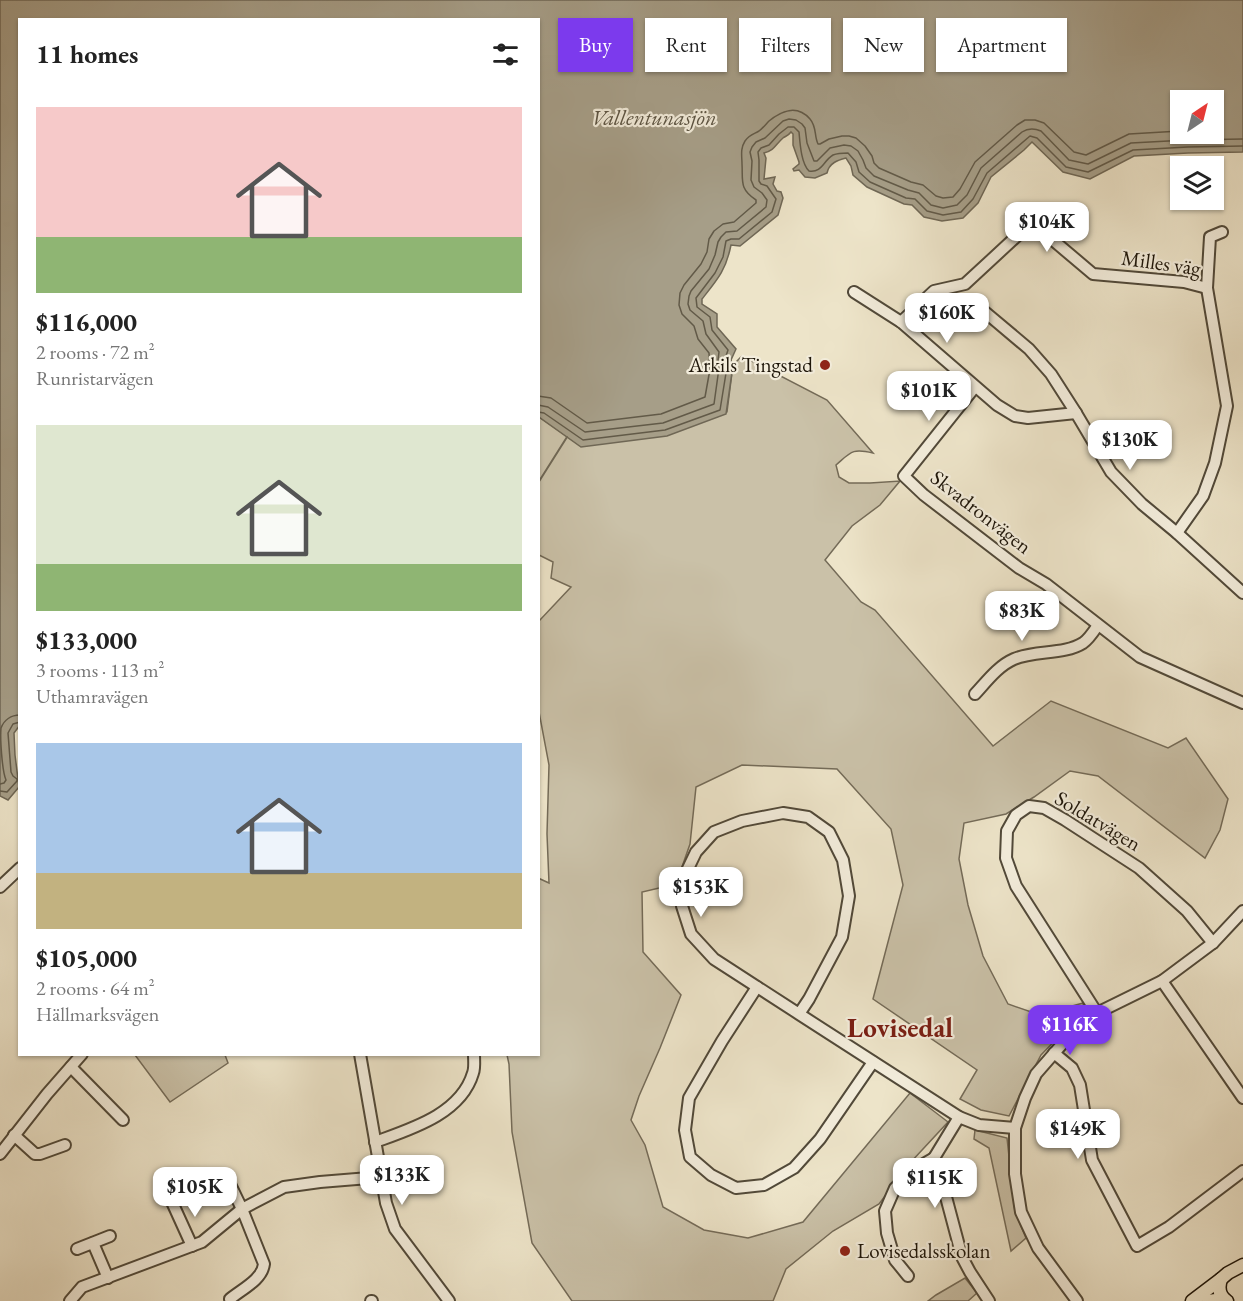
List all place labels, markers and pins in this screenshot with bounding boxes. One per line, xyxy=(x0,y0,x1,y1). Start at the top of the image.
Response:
pin: $104K xyxy=(1005,202,1089,253)
pin: $160K xyxy=(905,293,989,344)
place label: Arkils Tingstad xyxy=(688,351,813,378)
marker: Arkils Tingstad xyxy=(818,358,832,372)
pin: $101K xyxy=(887,371,971,422)
pin: $130K xyxy=(1088,420,1172,471)
pin: $83K xyxy=(986,591,1058,642)
pin: $153K xyxy=(659,867,743,918)
pin: $116K xyxy=(1028,1005,1112,1056)
pin: $149K xyxy=(1036,1109,1120,1160)
pin: $133K xyxy=(360,1155,444,1206)
pin: $115K xyxy=(893,1158,977,1209)
pin: $105K xyxy=(153,1167,237,1218)
place label: Lovisedalsskolan xyxy=(857,1237,991,1264)
marker: Lovisedalsskolan xyxy=(838,1244,852,1258)

